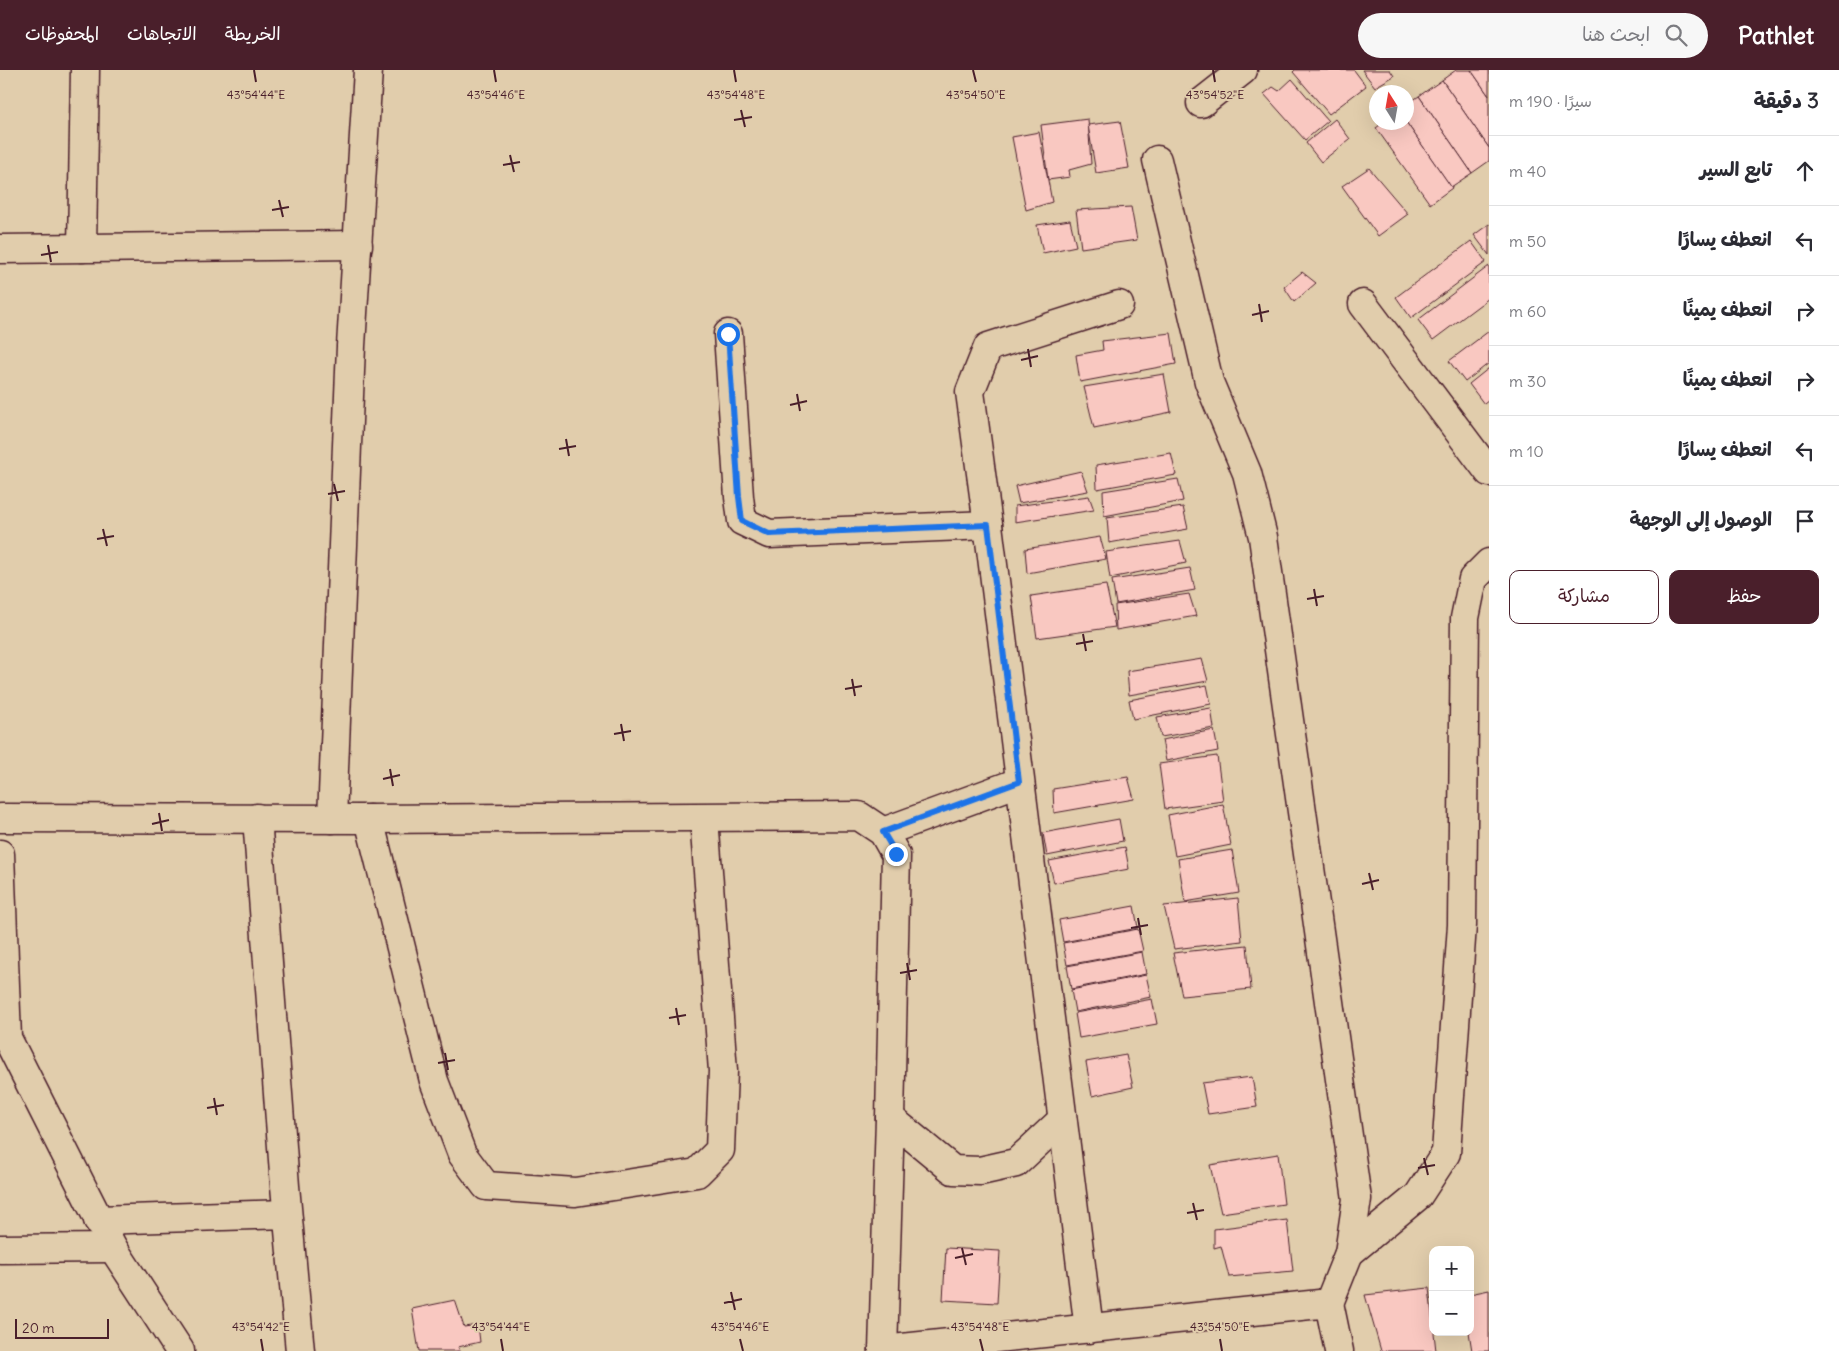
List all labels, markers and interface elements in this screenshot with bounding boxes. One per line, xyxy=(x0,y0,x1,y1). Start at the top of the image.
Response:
search box xyxy=(1358,13,1708,58)
text: Pathlet xyxy=(1738,20,1814,50)
icon: search xyxy=(1662,21,1690,49)
text: المحفوظات xyxy=(25,22,99,45)
text: الاتجاهات xyxy=(127,22,197,45)
text: الخريطة xyxy=(225,22,281,45)
text: ابحث هنا xyxy=(1582,22,1650,46)
north arrow xyxy=(1369,85,1414,130)
text: 43°54'44"E xyxy=(227,87,285,102)
text: 43°54'46"E xyxy=(467,87,525,102)
text: 43°54'48"E xyxy=(707,87,765,102)
text: 43°54'50"E xyxy=(946,87,1006,102)
text: 43°54'52"E xyxy=(1186,87,1244,102)
text: 3 دقيقة xyxy=(1754,87,1819,114)
text: سيرًا · 190 m xyxy=(1509,91,1592,111)
text: تابع السير xyxy=(1700,157,1772,181)
icon: ahead xyxy=(1791,157,1819,185)
text: 40 m xyxy=(1509,161,1547,181)
text: انعطف يسارًا xyxy=(1678,227,1772,251)
icon: left xyxy=(1791,227,1819,255)
text: 50 m xyxy=(1509,231,1547,251)
text: انعطف يمينًا xyxy=(1683,297,1772,321)
icon: right xyxy=(1791,297,1819,325)
text: 60 m xyxy=(1509,301,1547,321)
route start xyxy=(717,323,740,346)
text: انعطف يمينًا xyxy=(1683,367,1772,391)
icon: right xyxy=(1791,367,1819,395)
text: 30 m xyxy=(1509,371,1546,391)
text: انعطف يسارًا xyxy=(1678,437,1772,461)
icon: left xyxy=(1791,437,1819,465)
text: 10 m xyxy=(1509,441,1544,461)
text: الوصول إلى الوجهة xyxy=(1629,507,1772,531)
icon: arrive xyxy=(1791,507,1819,535)
button: مشاركة xyxy=(1509,570,1659,624)
button: حفظ xyxy=(1669,570,1819,624)
route end xyxy=(885,843,908,866)
map controls xyxy=(1429,1246,1474,1336)
button: + xyxy=(1429,1246,1474,1291)
button: − xyxy=(1429,1291,1474,1336)
scale bar xyxy=(15,1316,109,1339)
text: 20 m xyxy=(22,1319,55,1337)
text: 43°54'42"E xyxy=(232,1319,290,1334)
text: 43°54'44"E xyxy=(472,1319,530,1334)
text: 43°54'46"E xyxy=(711,1319,769,1334)
text: 43°54'48"E xyxy=(951,1319,1009,1334)
text: 43°54'50"E xyxy=(1190,1319,1250,1334)

